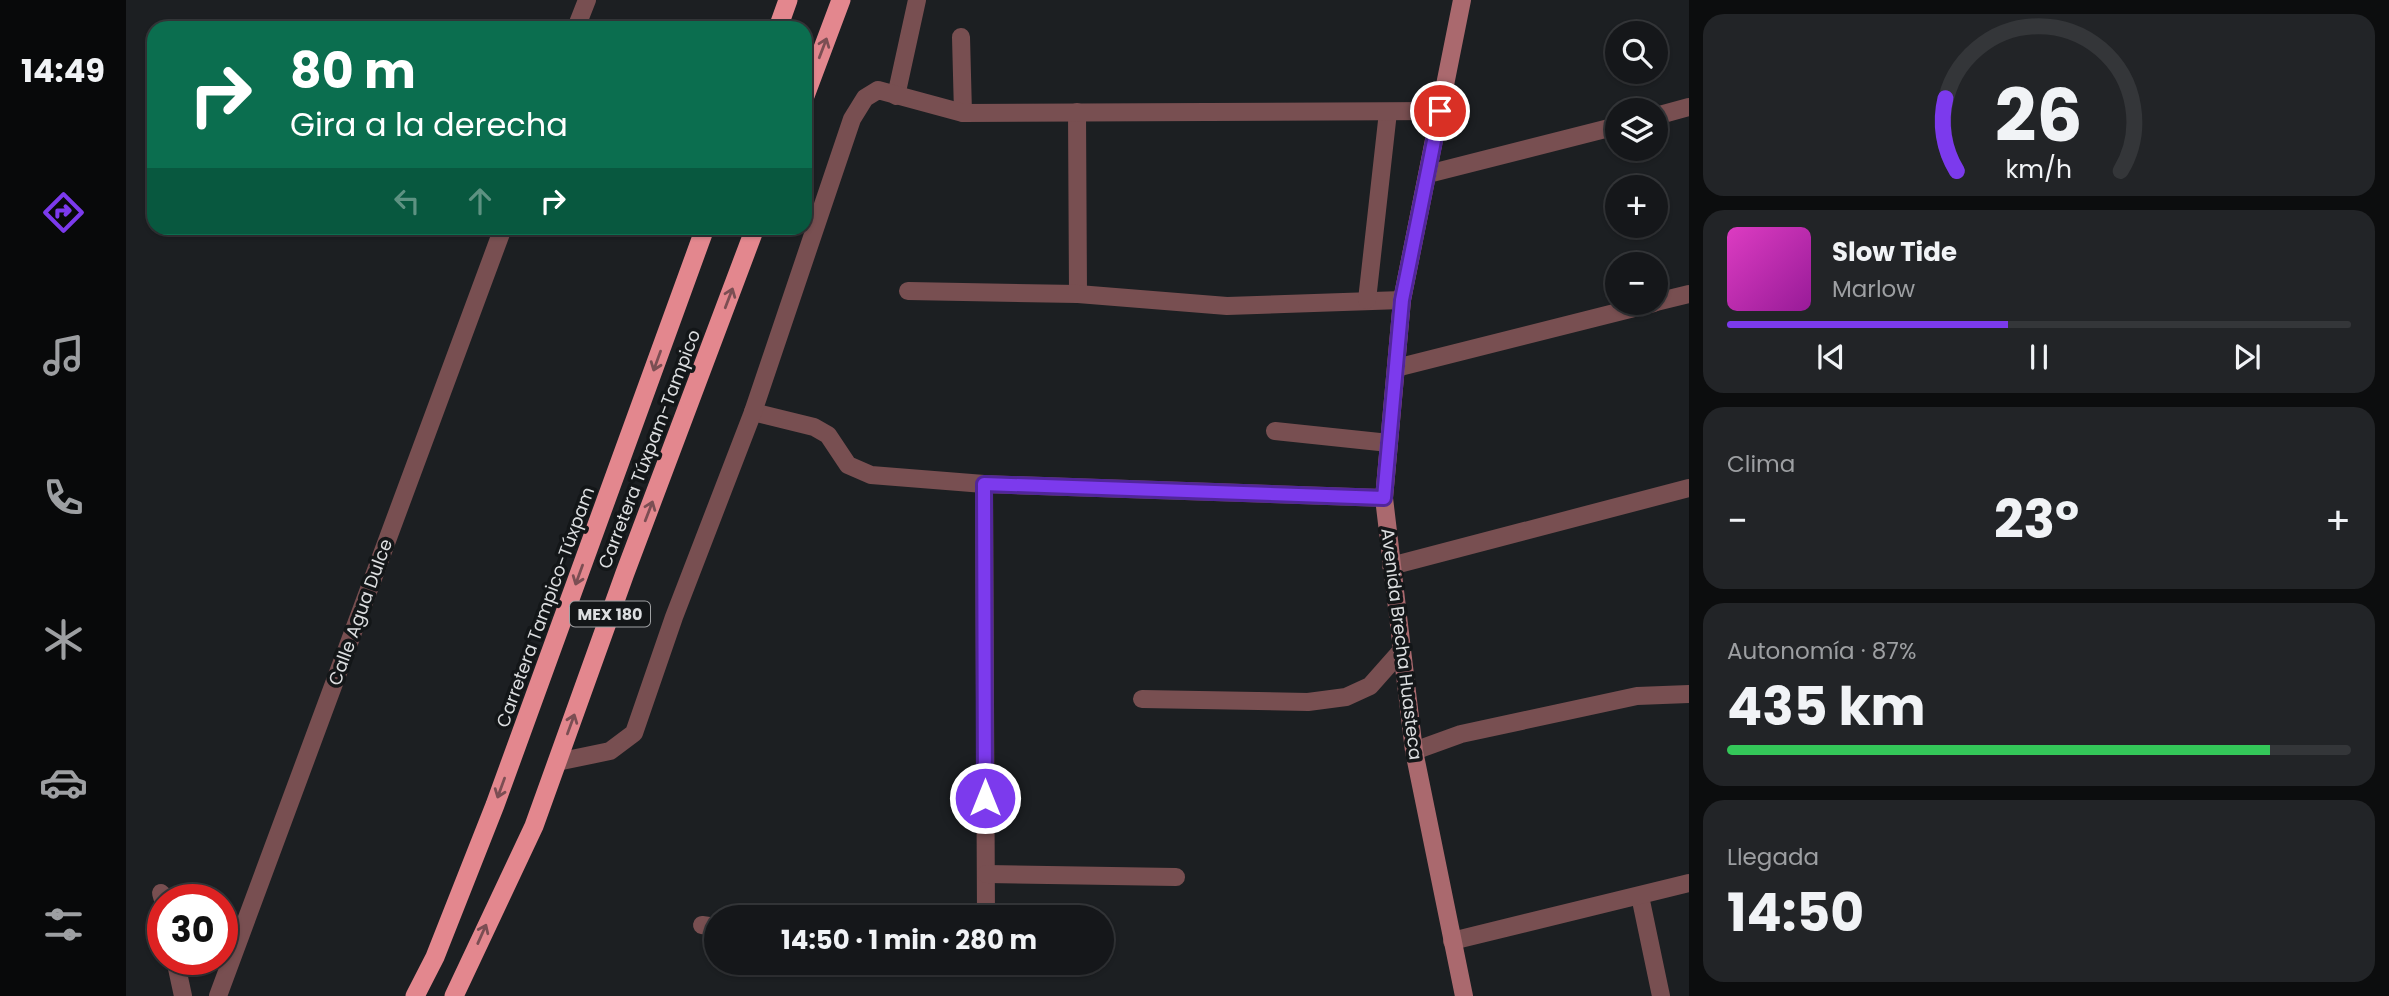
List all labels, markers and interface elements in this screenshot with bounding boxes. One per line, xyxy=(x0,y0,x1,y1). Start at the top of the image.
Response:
map controls xyxy=(1605,21,1668,315)
button: search xyxy=(1605,21,1668,84)
text: 80 m xyxy=(290,37,416,105)
one-way arrow xyxy=(818,37,830,59)
text: 14:49 xyxy=(21,48,105,93)
icon: right xyxy=(175,49,266,140)
text: 26 xyxy=(1995,66,2083,167)
pin xyxy=(1410,81,1470,141)
icon: arrive xyxy=(1421,92,1459,130)
button: layers xyxy=(1605,98,1668,161)
text: Gira a la derecha xyxy=(290,102,568,147)
text: km/h xyxy=(2006,152,2072,187)
button: + xyxy=(1605,175,1668,238)
icon: left xyxy=(388,182,426,220)
icon: ahead xyxy=(461,182,499,220)
icon: right xyxy=(534,182,572,220)
icon: directions xyxy=(39,188,88,237)
text: Slow Tide xyxy=(1832,234,1957,270)
button: − xyxy=(1605,252,1668,315)
text: Marlow xyxy=(1832,273,1915,305)
one-way arrow xyxy=(724,287,736,309)
street label: Carretera Túxpam-Tampico xyxy=(592,326,706,572)
icon: music xyxy=(39,331,88,380)
icon: previous xyxy=(1812,338,1850,376)
icon: pause xyxy=(2020,338,2058,376)
icon: next xyxy=(2228,338,2266,376)
one-way arrow xyxy=(649,349,662,371)
text: Clima xyxy=(1727,448,1795,480)
icon: phone xyxy=(39,473,88,522)
street label: Carretera Tampico-Túxpam xyxy=(490,483,600,731)
text: 23° xyxy=(1994,483,2079,556)
text: − xyxy=(1727,494,1748,547)
text: + xyxy=(2325,494,2351,547)
one-way arrow xyxy=(643,500,656,522)
street label: Avenida Brecha Huasteca xyxy=(1375,527,1429,761)
street label: Calle Agua Dulce xyxy=(322,535,398,689)
one-way arrow xyxy=(572,563,584,585)
road number: MEX 180 xyxy=(570,601,650,626)
icon: climate xyxy=(39,615,88,664)
text: Autonomía · 87% xyxy=(1727,635,1916,667)
text: 435 km xyxy=(1727,670,1926,743)
one-way arrow xyxy=(565,714,578,736)
icon: car xyxy=(39,758,88,807)
position arrow xyxy=(948,761,1022,835)
one-way arrow xyxy=(494,777,506,799)
text: Llegada xyxy=(1727,841,1819,873)
text: 14:50 xyxy=(1727,876,1864,949)
speed limit sign: 30 xyxy=(147,884,238,975)
icon: filters xyxy=(39,900,88,949)
text: 14:50 · 1 min · 280 m xyxy=(781,922,1037,958)
one-way arrow xyxy=(476,924,490,945)

